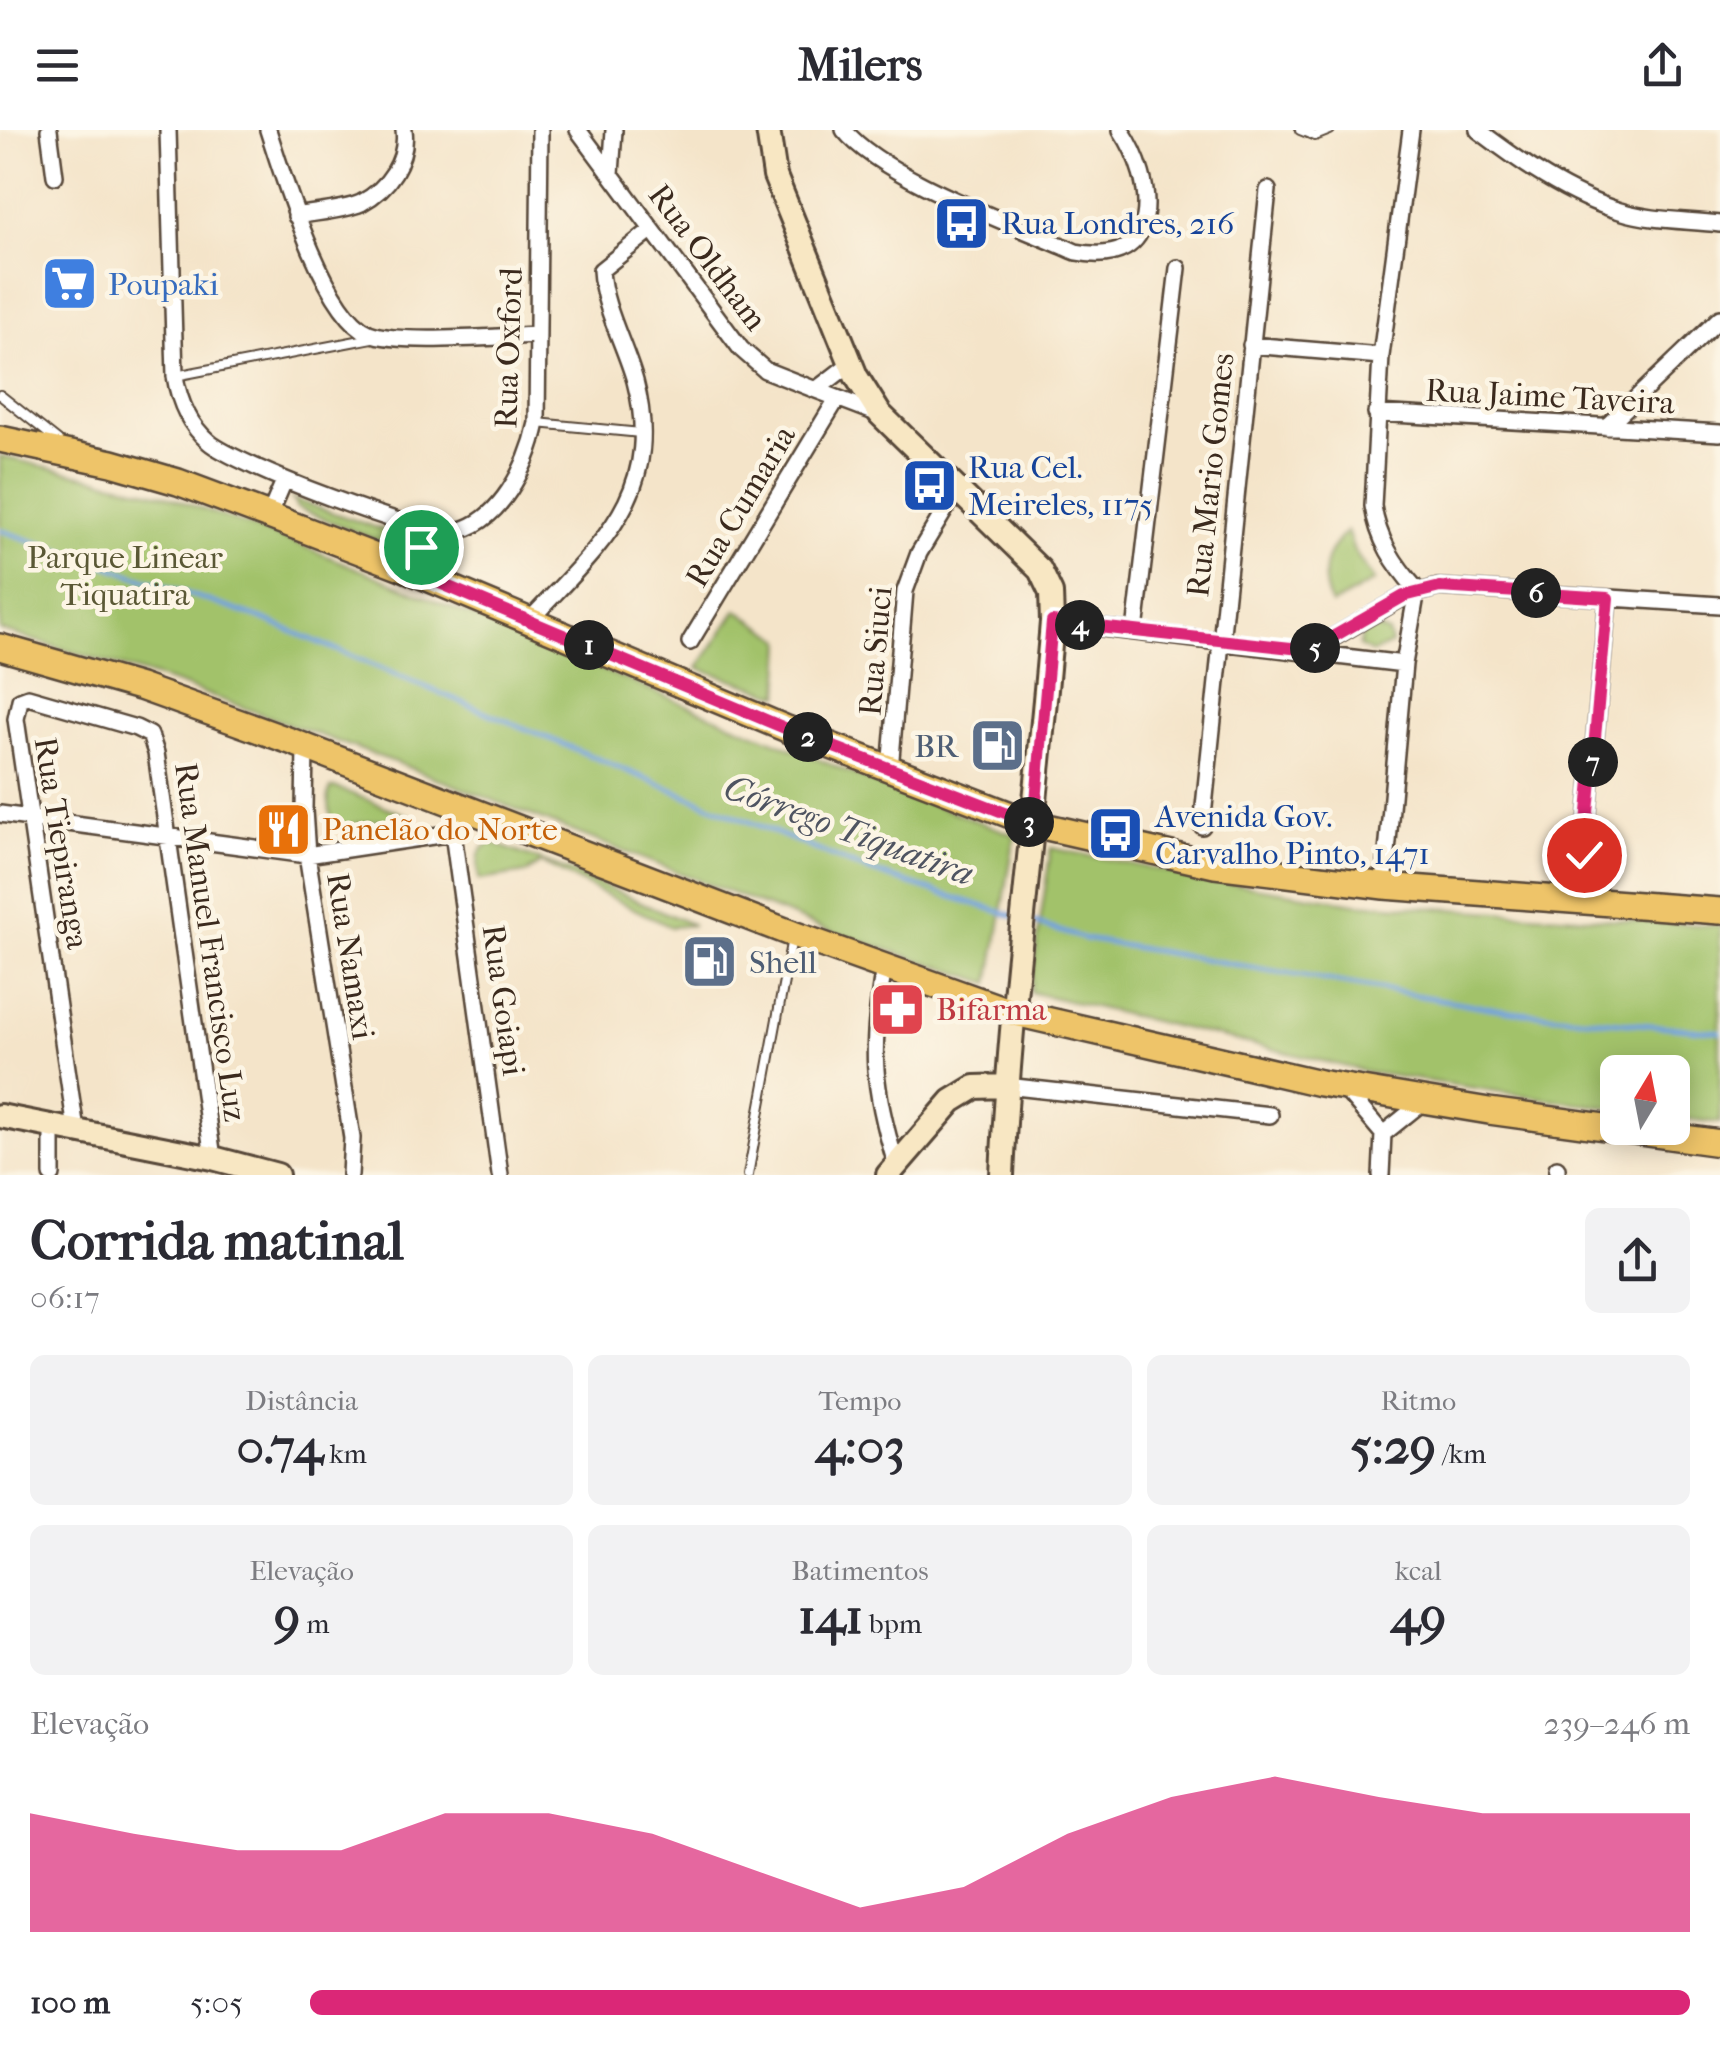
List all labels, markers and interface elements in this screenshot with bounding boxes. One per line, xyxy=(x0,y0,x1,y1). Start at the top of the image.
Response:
icon: menu xyxy=(30,38,85,93)
icon: share xyxy=(1635,38,1690,93)
text: Milers xyxy=(798,39,922,92)
street label: Rua Oldham xyxy=(641,177,775,338)
bus stop icon: Rua Londres, 216 xyxy=(932,193,992,253)
place label: Rua Londres, 216 xyxy=(1001,205,1235,242)
supermarket icon: Poupaki xyxy=(39,254,99,314)
place label: Poupaki xyxy=(108,266,219,303)
street label: Rua Oxford xyxy=(487,266,530,429)
street label: Rua Mario Gomes xyxy=(1179,351,1242,599)
street label: Rua Jaime Taveira xyxy=(1424,371,1677,422)
street label: Rua Cumaria xyxy=(678,418,804,594)
place label: Rua Cel. Meireles, 1175 xyxy=(968,449,1153,523)
bus stop icon: Rua Cel. Meireles, 1175 xyxy=(899,455,959,515)
pin xyxy=(379,505,464,590)
icon: arrive xyxy=(394,520,449,575)
park label: Parque Linear Tiquatira xyxy=(27,539,223,613)
pin: 6 xyxy=(1511,568,1561,618)
text: 6 xyxy=(1528,576,1544,609)
street label: Rua Siuci xyxy=(851,584,900,717)
pin: 4 xyxy=(1055,600,1105,650)
text: 4 xyxy=(1072,608,1088,641)
pin: 1 xyxy=(564,620,614,670)
pin: 5 xyxy=(1290,623,1340,673)
text: 1 xyxy=(584,628,594,661)
text: 5 xyxy=(1309,631,1321,664)
pin: 2 xyxy=(783,712,833,762)
fuel station icon: BR xyxy=(967,716,1027,776)
text: 2 xyxy=(801,720,815,753)
place label: BR xyxy=(914,728,960,765)
street label: Rua Tiepiranga xyxy=(26,734,97,953)
pin: 7 xyxy=(1568,737,1618,787)
text: 7 xyxy=(1586,745,1600,778)
street label: Rua Manuel Francisco Luz xyxy=(167,760,254,1124)
water label: Córrego Tiquatira xyxy=(719,766,979,895)
pin: 3 xyxy=(1004,797,1054,847)
place label: Avenida Gov. Carvalho Pinto, 1471 xyxy=(1153,798,1430,872)
restaurant icon: Panelão do Norte xyxy=(253,799,313,859)
bus stop icon: Avenida Gov. Carvalho Pinto, 1471 xyxy=(1086,804,1146,864)
text: 3 xyxy=(1023,805,1035,838)
place label: Panelão do Norte xyxy=(322,811,558,848)
pin xyxy=(1542,813,1627,898)
icon: check xyxy=(1557,828,1612,883)
street label: Rua Namaxi xyxy=(319,870,382,1043)
street label: Rua Goiapi xyxy=(475,922,532,1078)
fuel station icon: Shell xyxy=(680,932,740,992)
place label: Shell xyxy=(749,944,817,981)
pharmacy icon: Bifarma xyxy=(867,979,927,1039)
place label: Bifarma xyxy=(936,991,1048,1028)
north arrow xyxy=(1600,1055,1690,1145)
map controls xyxy=(1600,1055,1690,1145)
button: share xyxy=(1585,1208,1690,1313)
text: Corrida matinal xyxy=(30,1209,404,1273)
text: 06:17 xyxy=(30,1279,100,1316)
text: Distância xyxy=(245,1384,358,1417)
text: Tempo xyxy=(818,1384,902,1417)
text: Ritmo xyxy=(1380,1384,1456,1417)
text: 0.74 xyxy=(236,1417,323,1476)
text: 4:03 xyxy=(815,1417,905,1476)
text: 5:29 xyxy=(1350,1417,1436,1476)
text: km xyxy=(323,1437,367,1470)
text: /km xyxy=(1436,1437,1486,1470)
text: Elevação xyxy=(249,1554,354,1587)
text: Batimentos xyxy=(791,1554,929,1587)
text: kcal xyxy=(1395,1554,1442,1587)
text: 9 xyxy=(274,1587,300,1646)
text: 141 xyxy=(798,1587,863,1646)
text: 49 xyxy=(1390,1587,1446,1646)
text: m xyxy=(300,1607,329,1640)
text: bpm xyxy=(863,1607,922,1640)
text: Elevação xyxy=(30,1705,149,1742)
text: 239–246 m xyxy=(1544,1705,1690,1742)
text: 100 m xyxy=(30,1984,110,2021)
text: 5:05 xyxy=(190,1984,243,2021)

